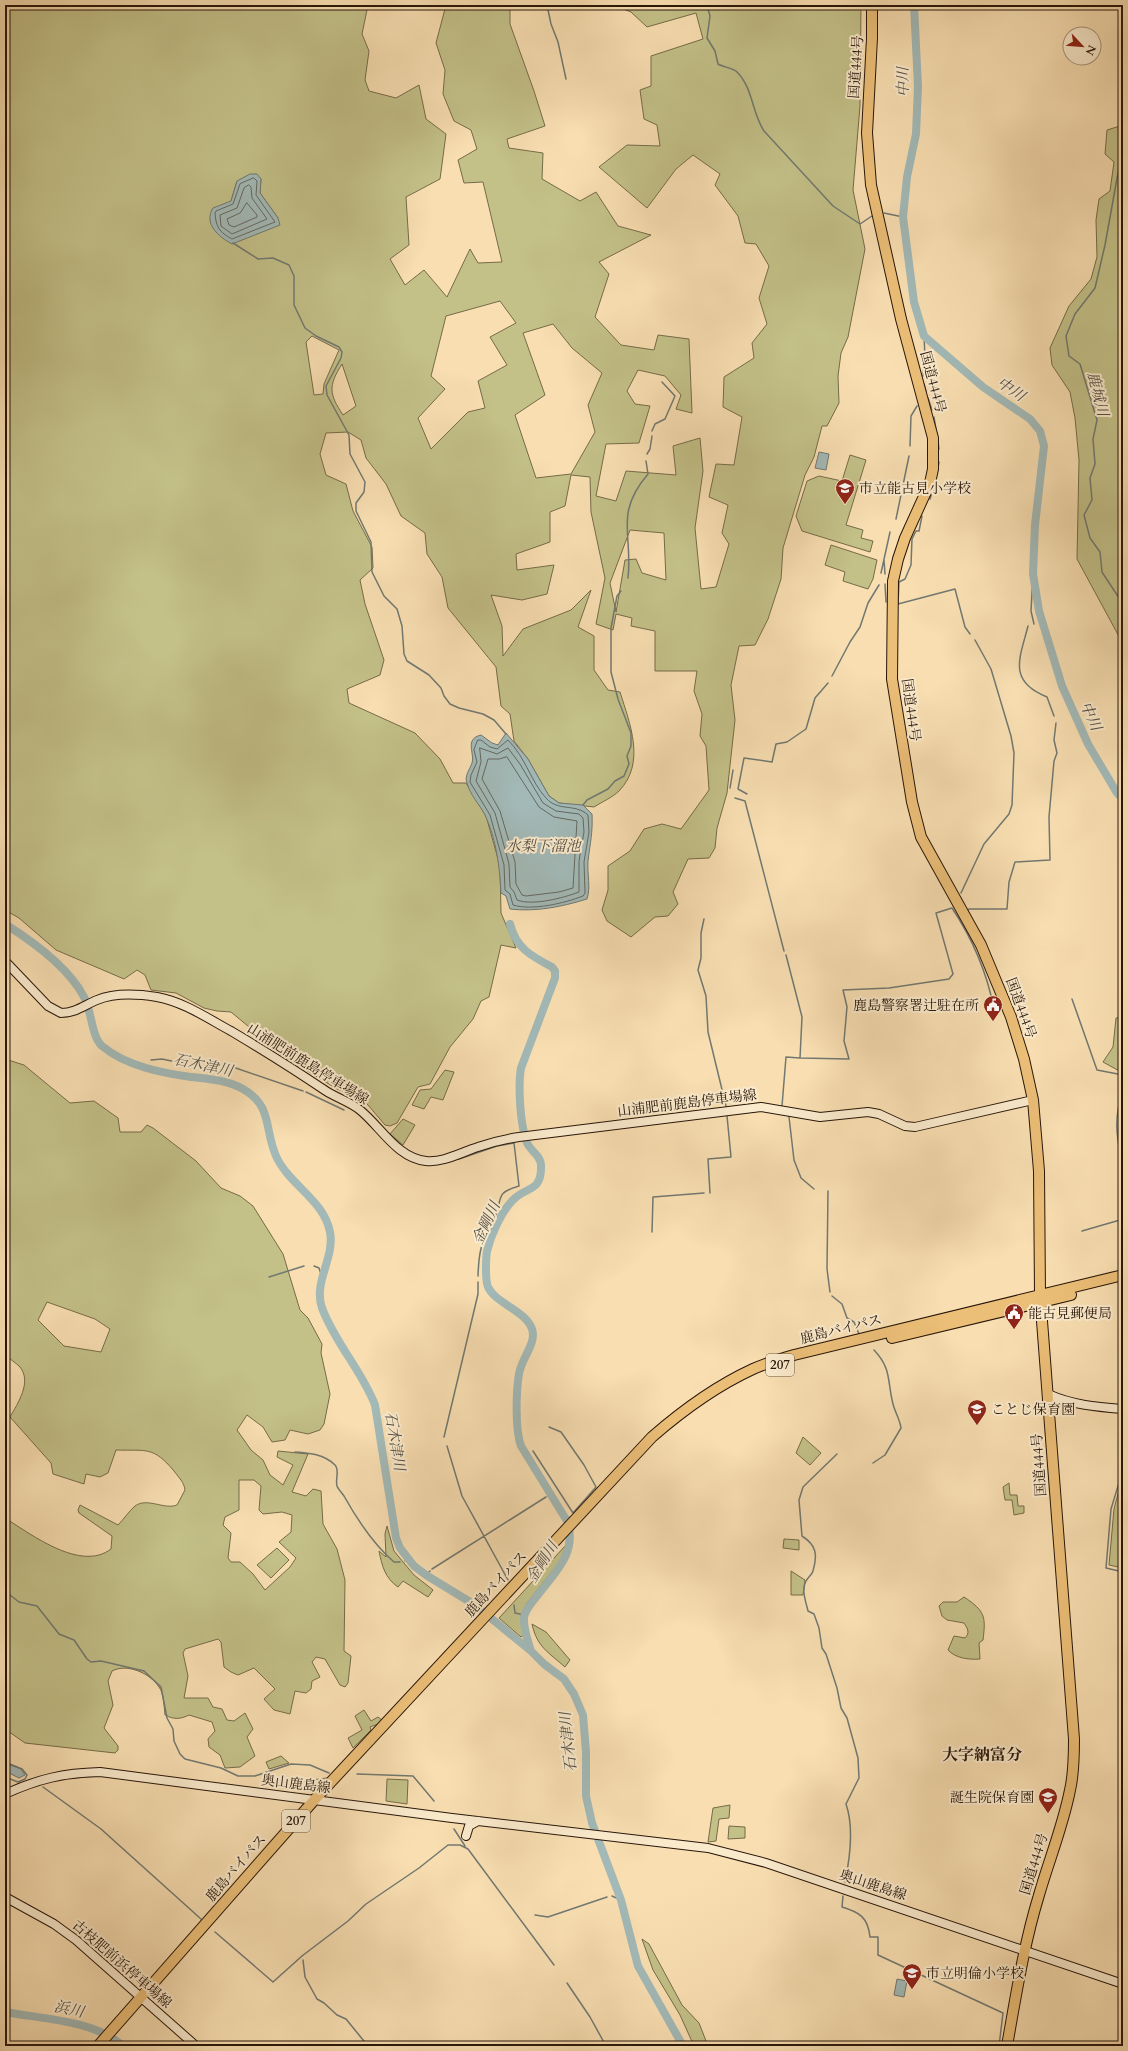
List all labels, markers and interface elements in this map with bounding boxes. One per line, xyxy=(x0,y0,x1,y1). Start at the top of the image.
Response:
north arrow xyxy=(1062,26,1102,66)
street label: 国道444号 xyxy=(844,35,868,99)
text: N xyxy=(1082,43,1099,58)
water label: 中川 xyxy=(893,65,913,97)
street label: 国道444号 xyxy=(916,349,950,415)
water label: 鹿城川 xyxy=(1083,370,1114,420)
water label: 中川 xyxy=(993,372,1031,407)
school or university icon: 市立能古見小学校 xyxy=(834,477,856,505)
place label: 市立能古見小学校 xyxy=(859,479,971,498)
street label: 国道444号 xyxy=(897,677,925,743)
water label: 中川 xyxy=(1076,698,1107,736)
water label: 水梨下溜池 xyxy=(505,836,582,856)
street label: 国道444号 xyxy=(1001,975,1041,1041)
public building icon: 鹿島警察署辻駐在所 xyxy=(982,994,1004,1022)
place label: 鹿島警察署辻駐在所 xyxy=(853,996,979,1015)
street label: 山浦肥前鹿島停車場線 xyxy=(244,1019,372,1109)
water label: 石木津川 xyxy=(172,1049,236,1081)
street label: 山浦肥前鹿島停車場線 xyxy=(616,1085,758,1121)
water label: 金剛川 xyxy=(467,1197,505,1248)
public building icon: 能古見郵便局 xyxy=(1003,1302,1025,1330)
place label: 能古見郵便局 xyxy=(1028,1304,1112,1323)
street label: 鹿島バイパス xyxy=(798,1310,884,1348)
road number: 207 xyxy=(766,1354,794,1376)
school or university icon: ことじ保育園 xyxy=(966,1398,988,1426)
place label: ことじ保育園 xyxy=(991,1400,1075,1419)
water label: 石木津川 xyxy=(380,1410,410,1474)
street label: 国道444号 xyxy=(1027,1433,1051,1497)
water label: 金剛川 xyxy=(522,1536,563,1586)
street label: 鹿島バイパス xyxy=(460,1547,532,1621)
water label: 石木津川 xyxy=(555,1709,581,1773)
district label: 大字納富分 xyxy=(942,1744,1023,1766)
street label: 奥山鹿島線 xyxy=(260,1770,332,1798)
school or university icon: 誕生院保育園 xyxy=(1037,1786,1059,1814)
place label: 誕生院保育園 xyxy=(950,1788,1034,1807)
road number: 207 xyxy=(282,1810,310,1832)
street label: 鹿島バイパス xyxy=(201,1830,271,1906)
street label: 国道444号 xyxy=(1016,1831,1052,1897)
street label: 奥山鹿島線 xyxy=(837,1865,909,1905)
street label: 古枝肥前浜停車場線 xyxy=(68,1915,176,2013)
school or university icon: 市立明倫小学校 xyxy=(901,1962,923,1990)
place label: 市立明倫小学校 xyxy=(926,1964,1024,1983)
water label: 浜川 xyxy=(52,1996,88,2022)

